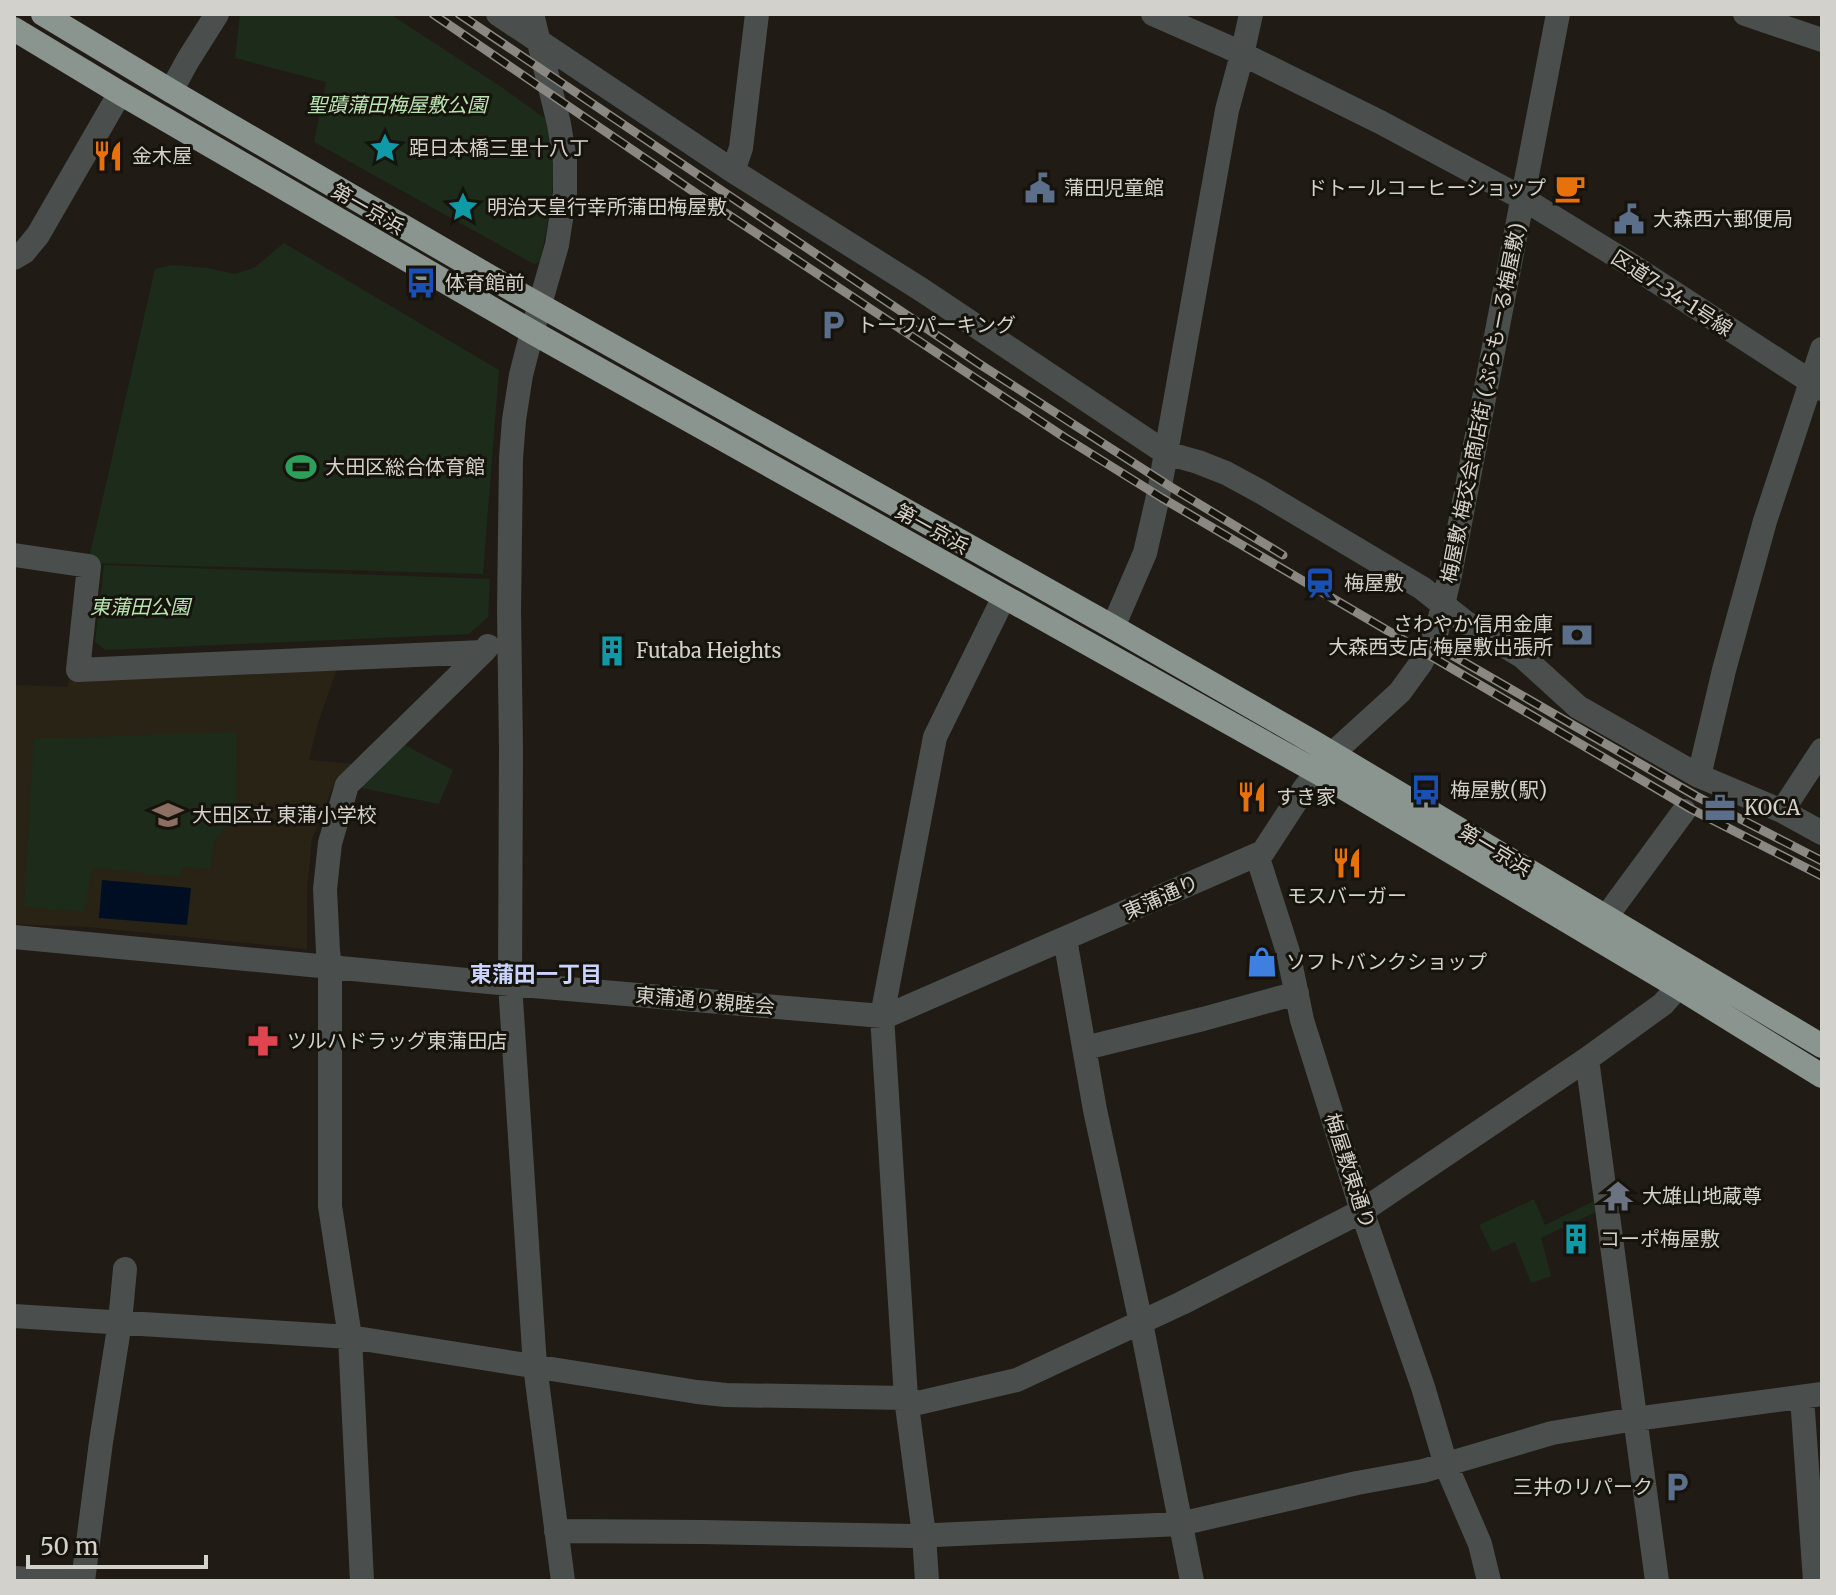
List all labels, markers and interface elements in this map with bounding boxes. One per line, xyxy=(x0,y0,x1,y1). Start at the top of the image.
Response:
park label: 聖蹟蒲田梅屋敷公園 xyxy=(307,92,490,117)
place icon: 距日本橋三里十八丁 xyxy=(368,131,402,165)
place label: 距日本橋三里十八丁 xyxy=(409,135,589,160)
restaurant icon: 金木屋 xyxy=(91,139,125,173)
place label: 金木屋 xyxy=(132,143,192,168)
public building icon: 蒲田児童館 xyxy=(1023,171,1057,205)
cafe icon: ドトールコーヒーショップ xyxy=(1553,171,1587,205)
place label: 蒲田児童館 xyxy=(1064,175,1164,200)
place label: ドトールコーヒーショップ xyxy=(1307,175,1546,200)
street label: 第一京浜 xyxy=(327,178,409,239)
place icon: 明治天皇行幸所蒲田梅屋敷 xyxy=(446,190,480,224)
place label: 明治天皇行幸所蒲田梅屋敷 xyxy=(487,194,727,219)
public building icon: 大森西六郵便局 xyxy=(1612,202,1646,236)
place label: 大森西六郵便局 xyxy=(1653,206,1793,231)
street label: 梅屋敷 梅交会商店街 (ぷらもーる梅屋敷) xyxy=(1435,221,1530,585)
street label: 区道7-34-1号線 xyxy=(1607,244,1737,341)
bus stop icon: 体育館前 xyxy=(404,266,438,300)
place label: 体育館前 xyxy=(445,270,525,295)
parking icon: トーワパーキング xyxy=(816,308,850,342)
place label: トーワパーキング xyxy=(857,312,1016,337)
sports icon: 大田区総合体育館 xyxy=(284,450,318,484)
place label: 大田区総合体育館 xyxy=(325,454,485,479)
street label: 第一京浜 xyxy=(891,498,973,559)
station icon: 梅屋敷 xyxy=(1303,566,1337,600)
place label: 梅屋敷 xyxy=(1344,570,1404,595)
park label: 東蒲田公園 xyxy=(90,594,193,619)
place label: さわやか信用金庫 大森西支店 梅屋敷出張所 xyxy=(1328,611,1553,659)
bank icon: さわやか信用金庫 大森西支店 梅屋敷出張所 xyxy=(1560,618,1594,652)
building icon: Futaba Heights xyxy=(595,634,629,668)
place label: Futaba Heights xyxy=(636,638,781,663)
bus stop icon: 梅屋敷(駅) xyxy=(1409,773,1443,807)
place label: 梅屋敷(駅) xyxy=(1450,777,1547,802)
restaurant icon: すき家 xyxy=(1235,780,1269,814)
place label: すき家 xyxy=(1276,784,1336,809)
office icon: KOCA xyxy=(1703,791,1737,825)
place label: KOCA xyxy=(1744,795,1801,820)
school or university icon: 大田区立 東蒲小学校 xyxy=(151,798,185,832)
place label: 大田区立 東蒲小学校 xyxy=(192,802,377,827)
street label: 第一京浜 xyxy=(1455,818,1536,881)
restaurant icon: モスバーガー xyxy=(1330,846,1364,880)
street label: 東蒲通り xyxy=(1119,869,1202,924)
place label: モスバーガー xyxy=(1287,883,1407,908)
shop icon: ソフトバンクショップ xyxy=(1245,945,1279,979)
place label: ソフトバンクショップ xyxy=(1286,949,1487,974)
district label: 東蒲田一丁目 xyxy=(470,960,602,988)
street label: 東蒲通り親睦会 xyxy=(634,982,776,1019)
pharmacy icon: ツルハドラッグ東蒲田店 xyxy=(246,1024,280,1058)
place label: ツルハドラッグ東蒲田店 xyxy=(287,1028,507,1053)
street label: 梅屋敷東通り xyxy=(1320,1110,1381,1232)
temple icon: 大雄山地蔵尊 xyxy=(1601,1179,1635,1213)
place label: 大雄山地蔵尊 xyxy=(1642,1183,1762,1208)
building icon: コーポ梅屋敷 xyxy=(1559,1222,1593,1256)
place label: コーポ梅屋敷 xyxy=(1600,1226,1720,1251)
parking icon: 三井のリパーク xyxy=(1660,1470,1694,1504)
place label: 三井のリパーク xyxy=(1513,1474,1653,1499)
scale bar xyxy=(28,1519,206,1569)
text: 50 m xyxy=(40,1531,99,1562)

